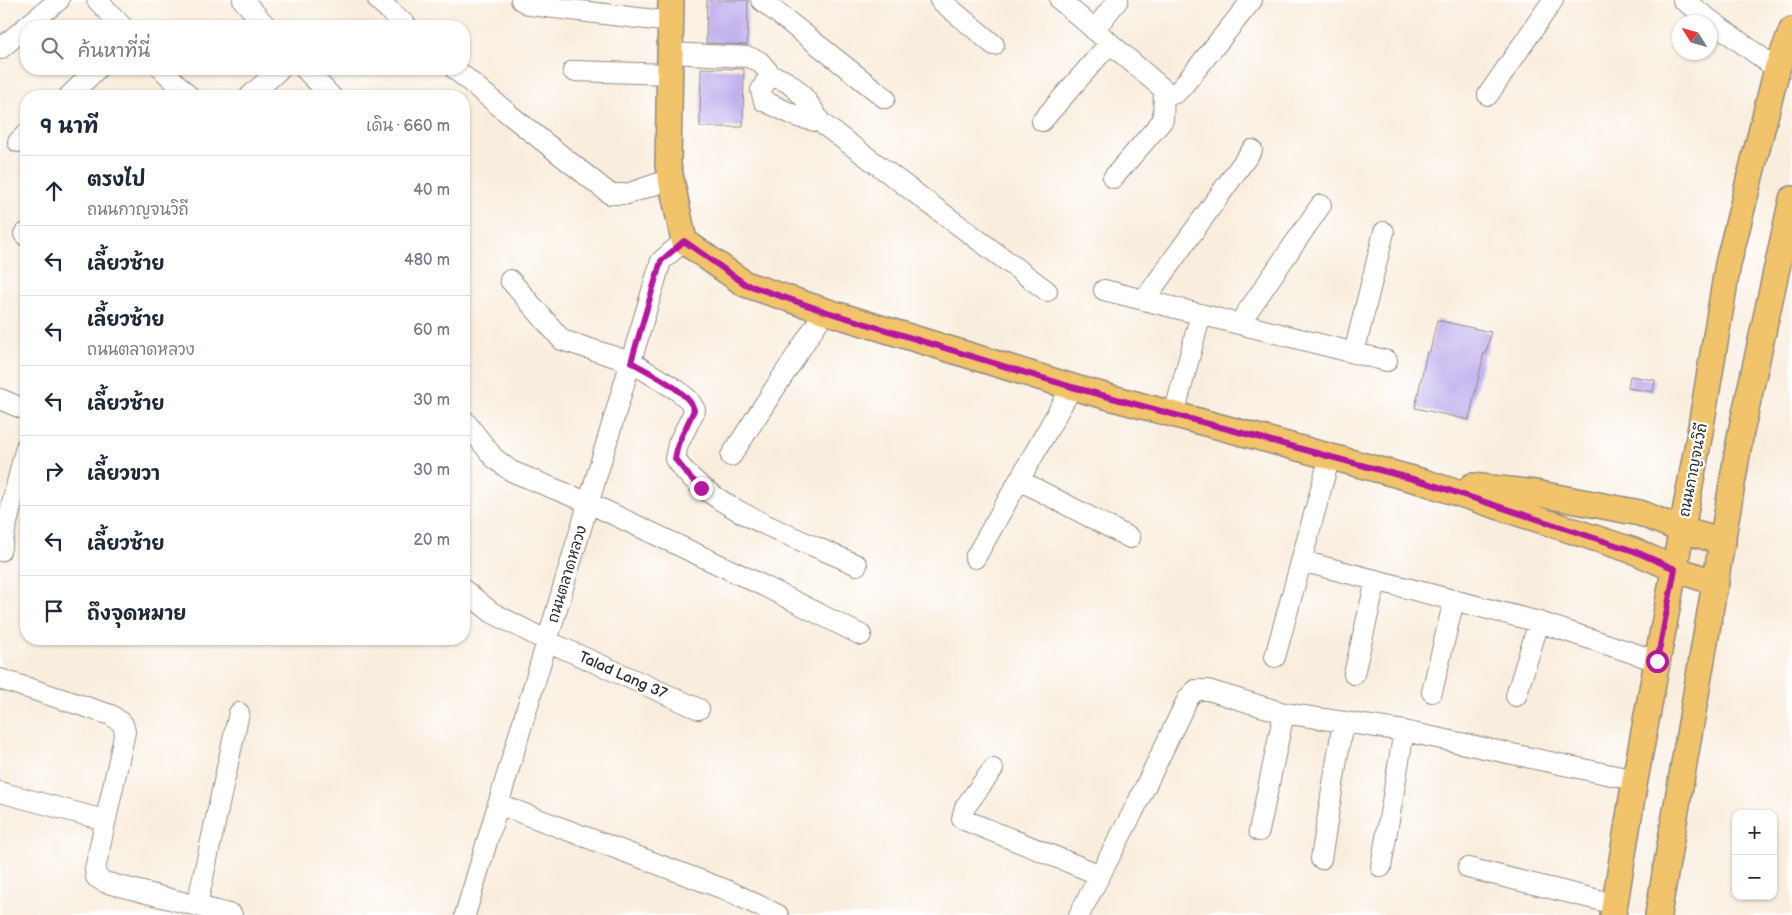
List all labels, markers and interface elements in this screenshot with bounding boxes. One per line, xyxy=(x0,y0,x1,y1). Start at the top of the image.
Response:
north arrow xyxy=(1672,15,1717,60)
search box xyxy=(20,20,470,75)
icon: search xyxy=(38,34,66,62)
text: ค้นหาที่นี่ xyxy=(78,40,150,63)
text: 9 นาที xyxy=(40,114,98,139)
text: เดิน · 660 m xyxy=(366,117,450,136)
text: ตรงไป xyxy=(87,169,145,192)
icon: ahead xyxy=(40,177,68,205)
text: 40 m xyxy=(413,181,450,200)
text: ถนนกาญจนวิถี xyxy=(87,201,189,220)
icon: left xyxy=(40,247,68,275)
text: 480 m xyxy=(404,251,450,270)
text: เลี้ยวซ้าย xyxy=(87,253,164,276)
text: เลี้ยวซ้าย xyxy=(87,309,164,332)
icon: left xyxy=(40,317,68,345)
text: 60 m xyxy=(413,321,450,340)
text: ถนนตลาดหลวง xyxy=(87,341,195,360)
icon: left xyxy=(40,387,68,415)
text: 30 m xyxy=(413,391,450,410)
text: เลี้ยวซ้าย xyxy=(87,393,164,416)
street label: ถนนกาญจนวิถี xyxy=(1675,422,1712,519)
icon: right xyxy=(40,457,68,485)
text: 30 m xyxy=(413,461,450,480)
text: เลี้ยวขวา xyxy=(87,463,160,486)
route end xyxy=(690,477,713,500)
street label: ถนนตลาดหลวง xyxy=(544,523,591,625)
icon: left xyxy=(40,527,68,555)
text: 20 m xyxy=(414,531,450,550)
text: เลี้ยวซ้าย xyxy=(87,533,164,556)
icon: arrive xyxy=(40,597,68,625)
text: ถึงจุดหมาย xyxy=(87,603,186,626)
street label: Talad Lang 37 xyxy=(576,648,671,704)
route start xyxy=(1646,650,1669,673)
map controls xyxy=(1732,810,1777,900)
button: + xyxy=(1732,810,1777,855)
button: − xyxy=(1732,855,1777,900)

